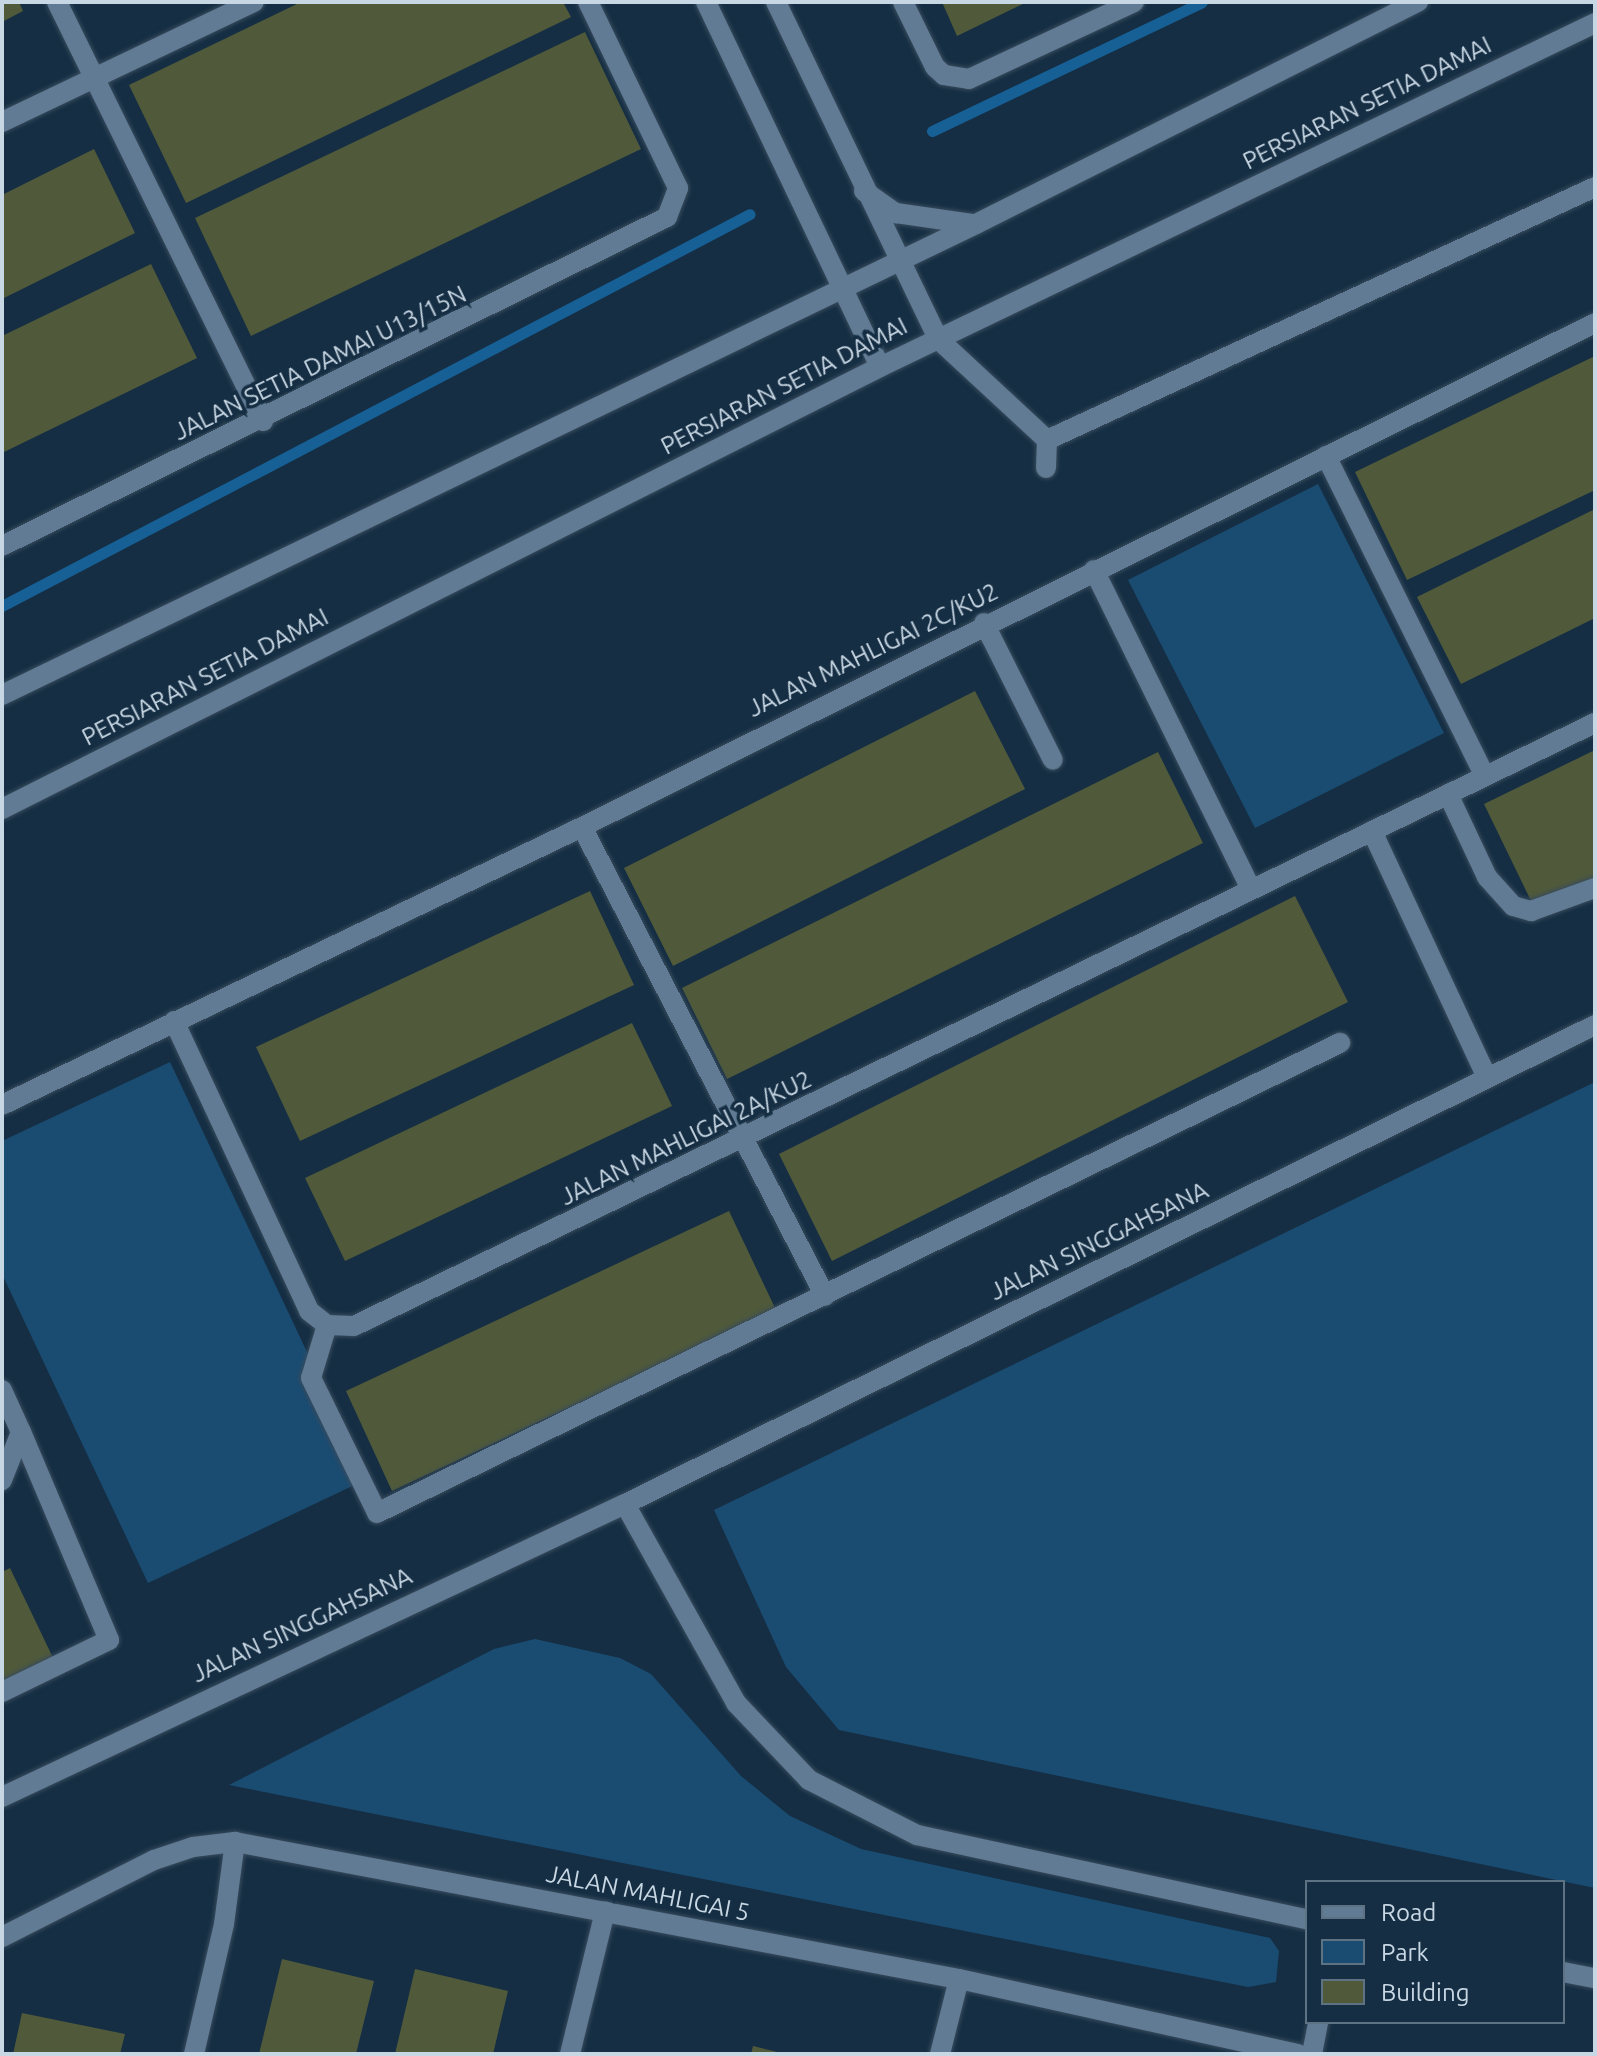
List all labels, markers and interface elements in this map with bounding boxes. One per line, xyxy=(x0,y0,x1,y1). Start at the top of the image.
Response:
street label: PERSIARAN SETIA DAMAI xyxy=(1238,30,1496,176)
street label: JALAN SETIA DAMAI U13/15N xyxy=(169,279,471,447)
street label: PERSIARAN SETIA DAMAI xyxy=(656,311,912,461)
street label: JALAN MAHLIGAI 2C/KU2 xyxy=(743,577,1003,723)
street label: PERSIARAN SETIA DAMAI xyxy=(77,602,333,752)
street label: JALAN MAHLIGAI 2A/KU2 xyxy=(556,1065,816,1211)
street label: JALAN SINGGAHSANA xyxy=(985,1176,1213,1306)
street label: JALAN SINGGAHSANA xyxy=(187,1561,417,1689)
street label: JALAN MAHLIGAI 5 xyxy=(544,1859,752,1927)
legend xyxy=(1305,1880,1565,2024)
text: Road xyxy=(1381,1899,1436,1926)
text: Park xyxy=(1381,1939,1429,1966)
text: Building xyxy=(1381,1979,1469,2006)

